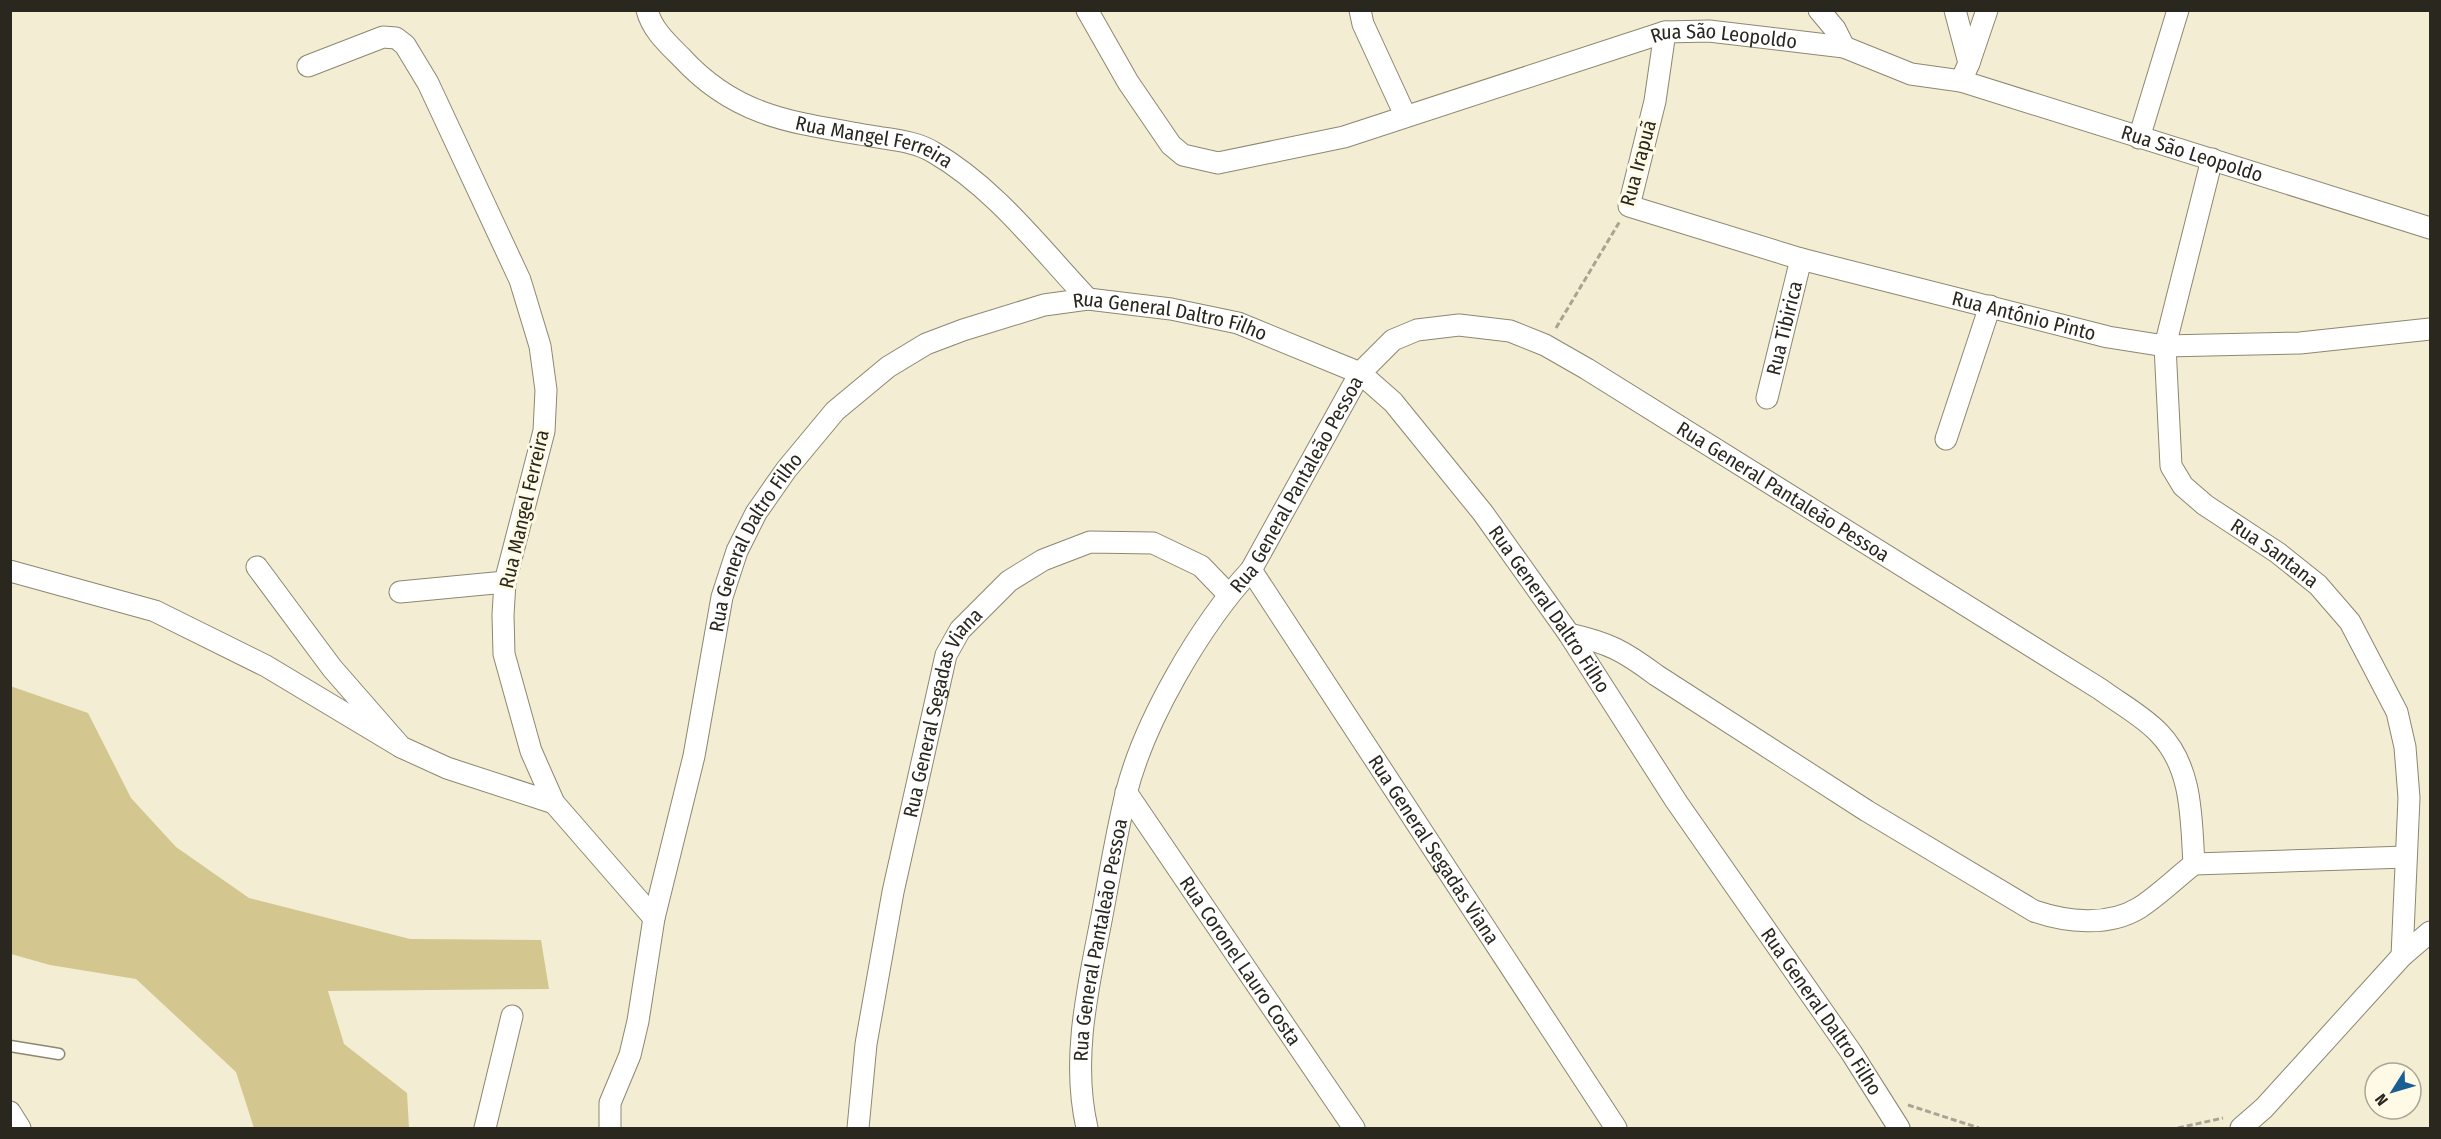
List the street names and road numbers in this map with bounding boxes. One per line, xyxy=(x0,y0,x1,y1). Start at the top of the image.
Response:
street label: Rua São Leopoldo xyxy=(1647,19,1798,53)
street label: Rua Mangel Ferreira xyxy=(793,110,957,173)
street label: Rua Irapuã xyxy=(1615,117,1661,209)
street label: Rua São Leopoldo xyxy=(2118,120,2266,187)
street label: Rua Tibirica xyxy=(1761,279,1807,378)
street label: Rua Antônio Pinto xyxy=(1950,286,2098,345)
street label: Rua General Daltro Filho xyxy=(1071,287,1271,346)
street label: Rua General Pantaleão Pessoa xyxy=(1225,372,1368,597)
street label: Rua General Pantaleão Pessoa xyxy=(1672,416,1894,567)
street label: Rua Mangel Ferreira xyxy=(494,427,554,591)
street label: Rua General Daltro Filho xyxy=(704,448,807,634)
street label: Rua Santana xyxy=(2226,513,2323,593)
street label: Rua General Daltro Filho xyxy=(1484,521,1615,697)
street label: Rua General Segadas Viana xyxy=(898,603,987,820)
street label: Rua General Segadas Viana xyxy=(1363,750,1504,949)
street label: Rua General Pantaleão Pessoa xyxy=(1069,816,1132,1062)
street label: Rua Coronel Lauro Costa xyxy=(1175,872,1306,1050)
street label: Rua General Daltro Filho xyxy=(1756,923,1887,1100)

